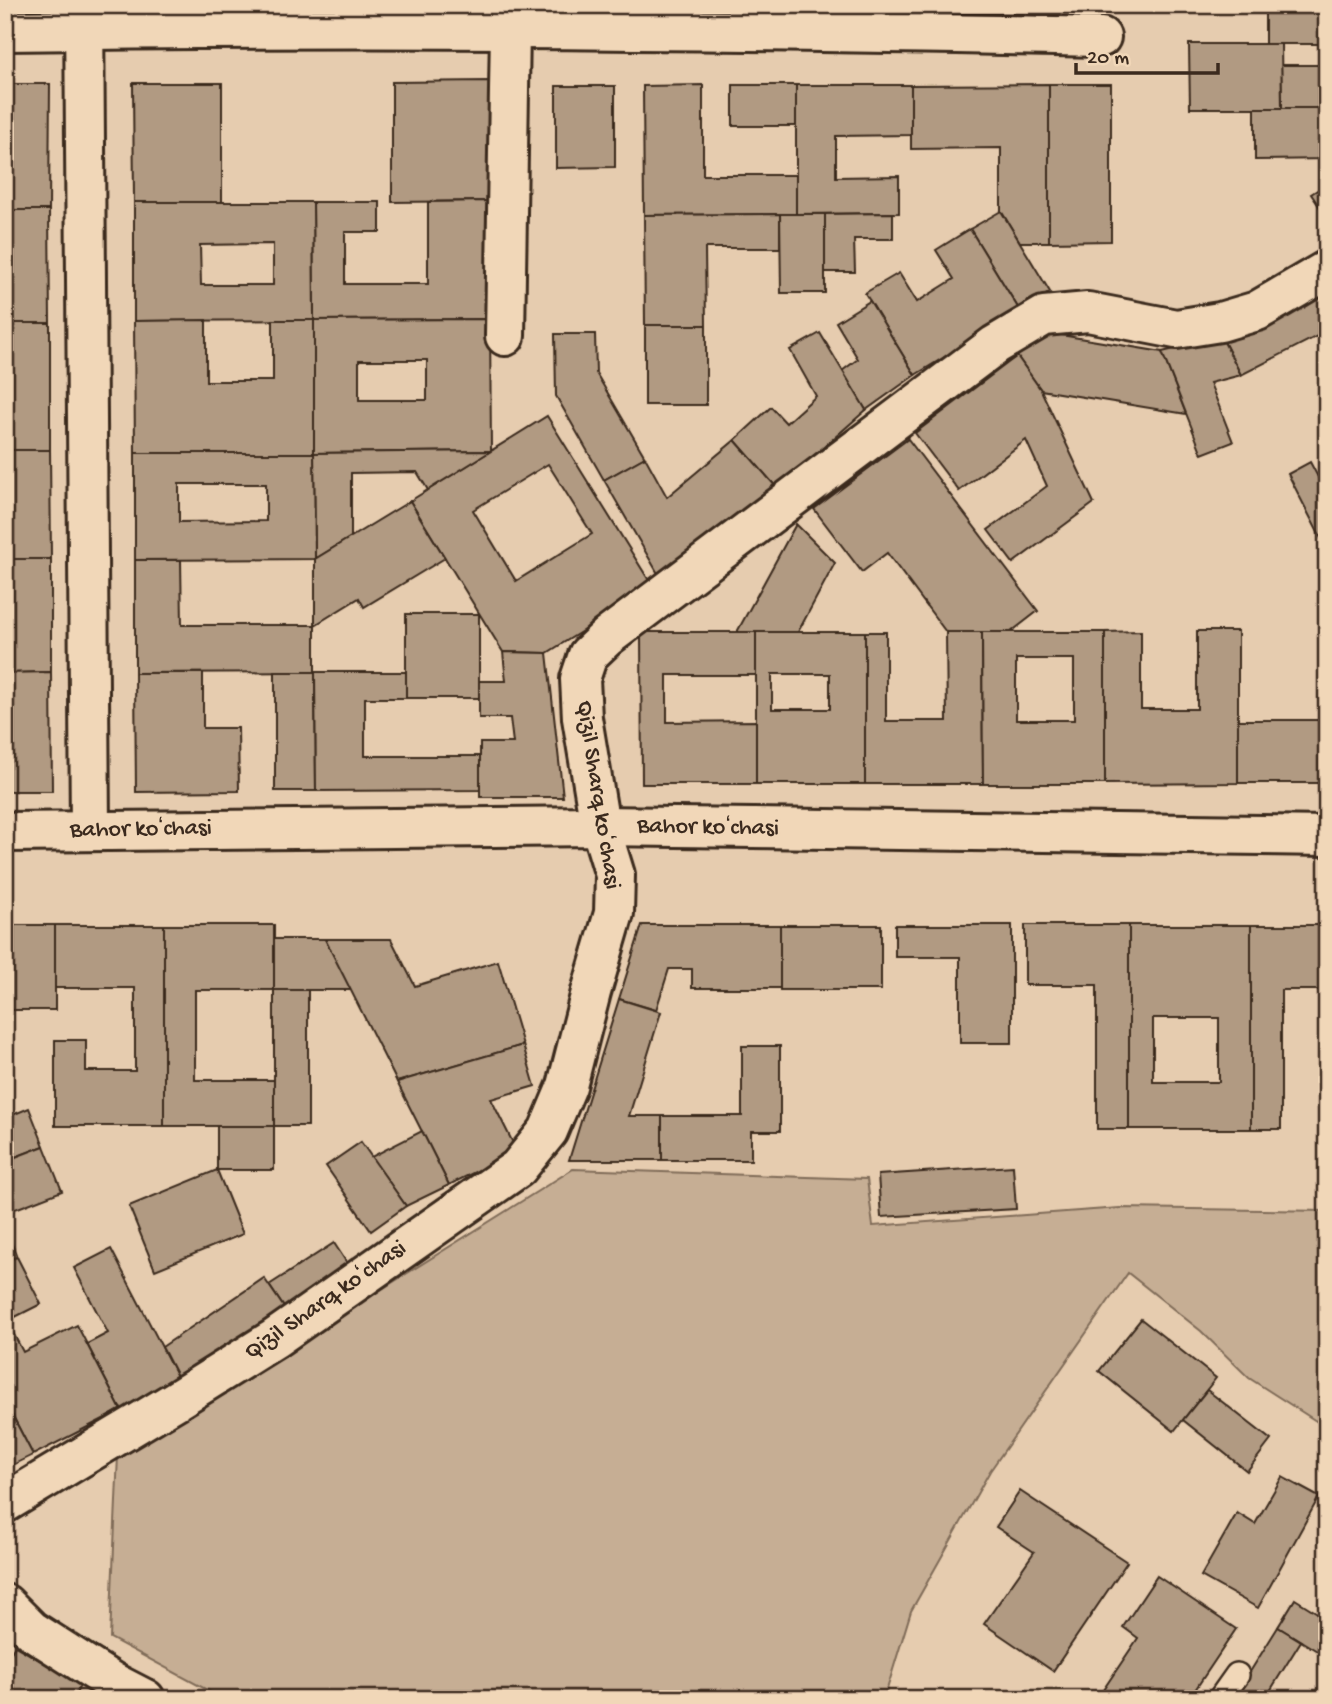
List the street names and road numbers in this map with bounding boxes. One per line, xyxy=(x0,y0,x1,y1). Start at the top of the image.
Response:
street label: Qizil Sharq koʻchasi xyxy=(568,698,626,892)
street label: Bahor koʻchasi xyxy=(636,812,779,844)
street label: Bahor koʻchasi xyxy=(69,814,212,846)
street label: Qizil Sharq koʻchasi xyxy=(240,1234,412,1368)

